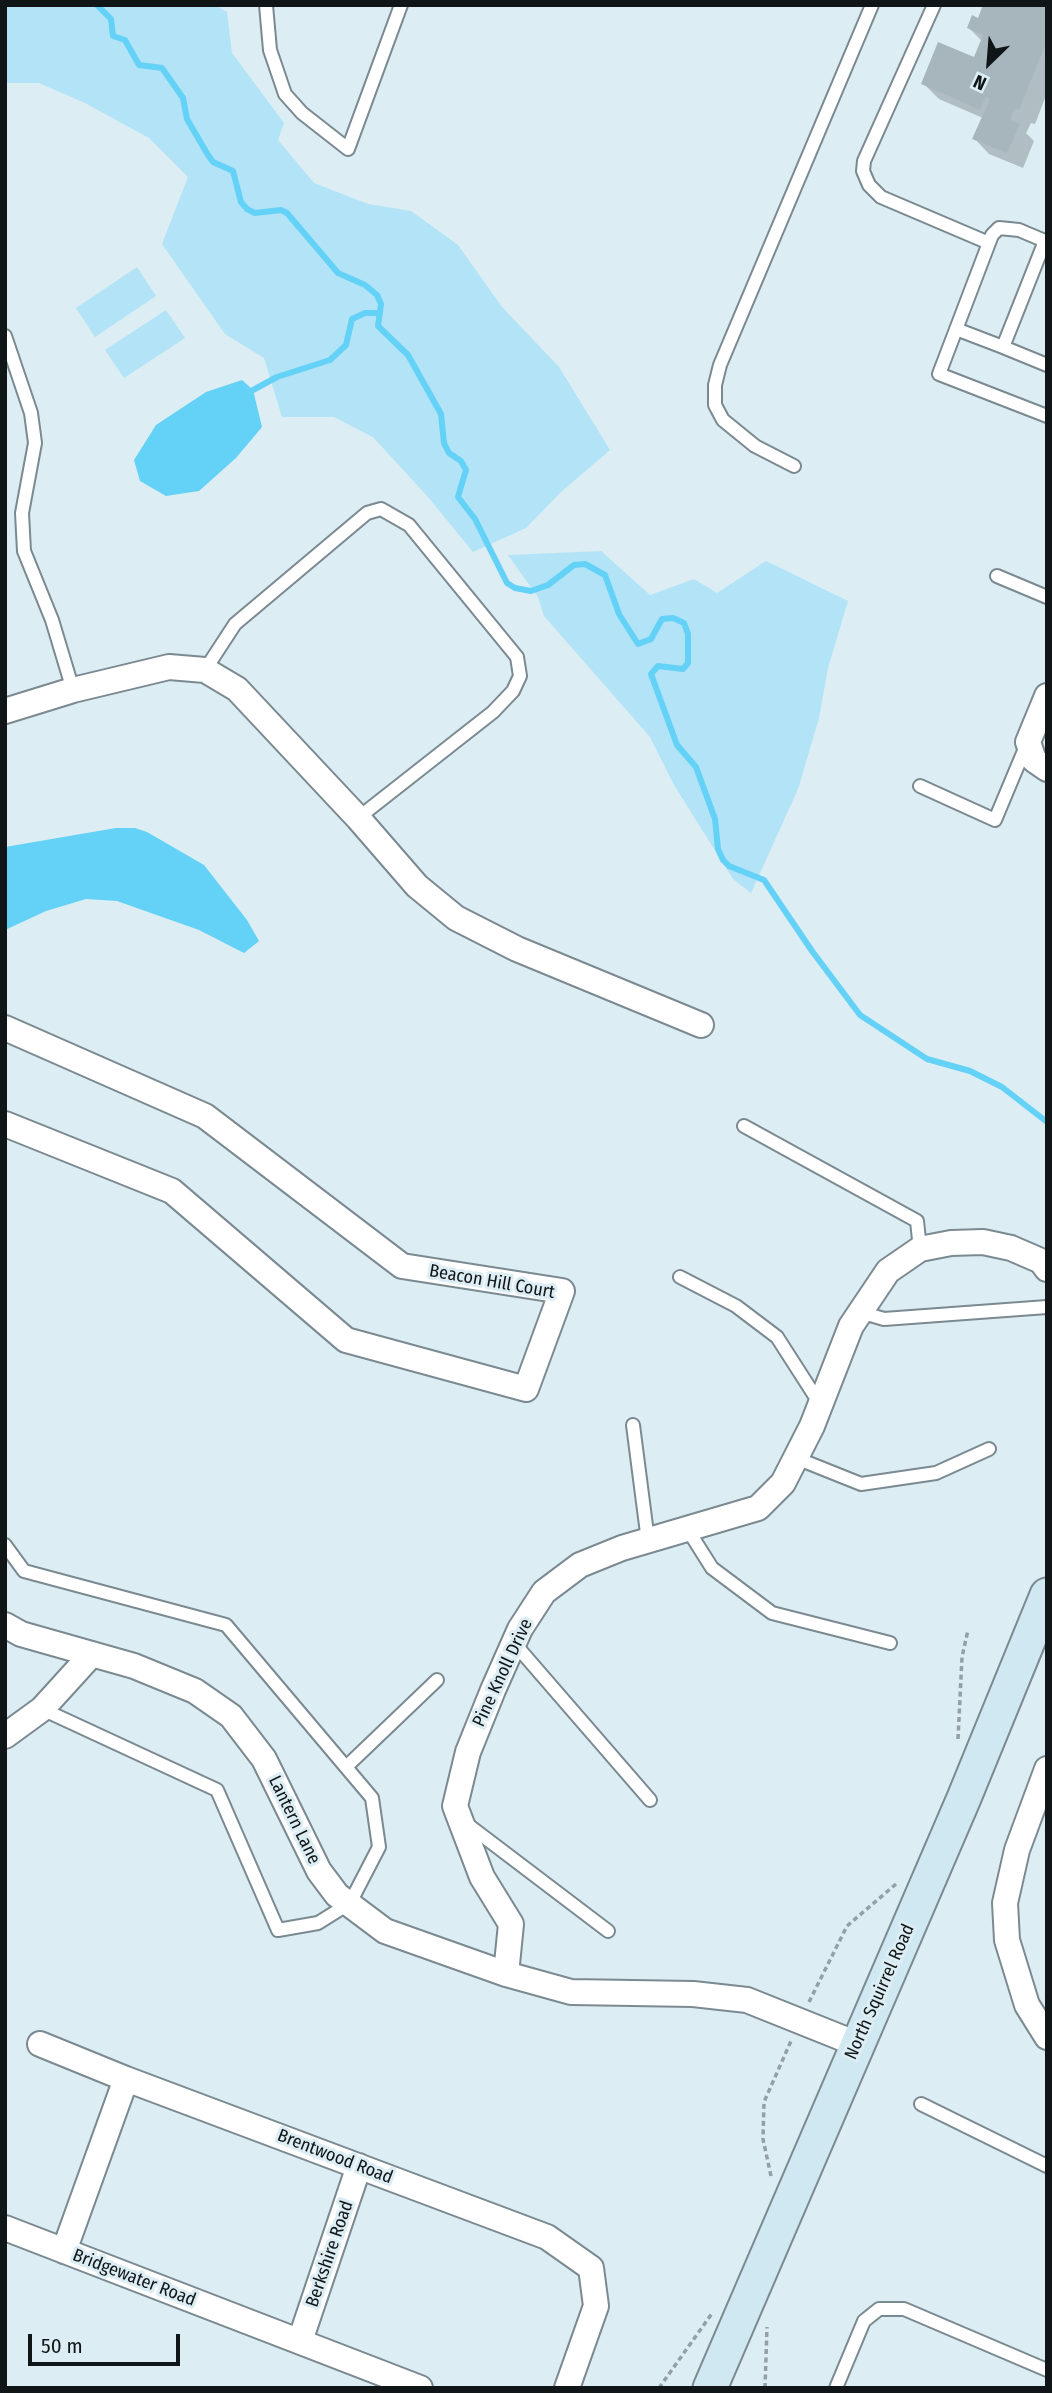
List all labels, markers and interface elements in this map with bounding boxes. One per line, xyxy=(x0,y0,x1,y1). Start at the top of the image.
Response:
north arrow xyxy=(954,28,1024,98)
text: N xyxy=(970,70,990,95)
street label: Beacon Hill Court xyxy=(428,1260,556,1304)
street label: Pine Knoll Drive xyxy=(469,1615,537,1731)
street label: Lantern Lane xyxy=(263,1772,325,1868)
street label: North Squirrel Road xyxy=(840,1921,920,2063)
street label: Brentwood Road xyxy=(274,2125,396,2189)
street label: Berkshire Road xyxy=(302,2198,358,2310)
street label: Bridgewater Road xyxy=(69,2245,199,2311)
scale bar xyxy=(32,2320,184,2364)
text: 50 m xyxy=(41,2333,83,2359)

